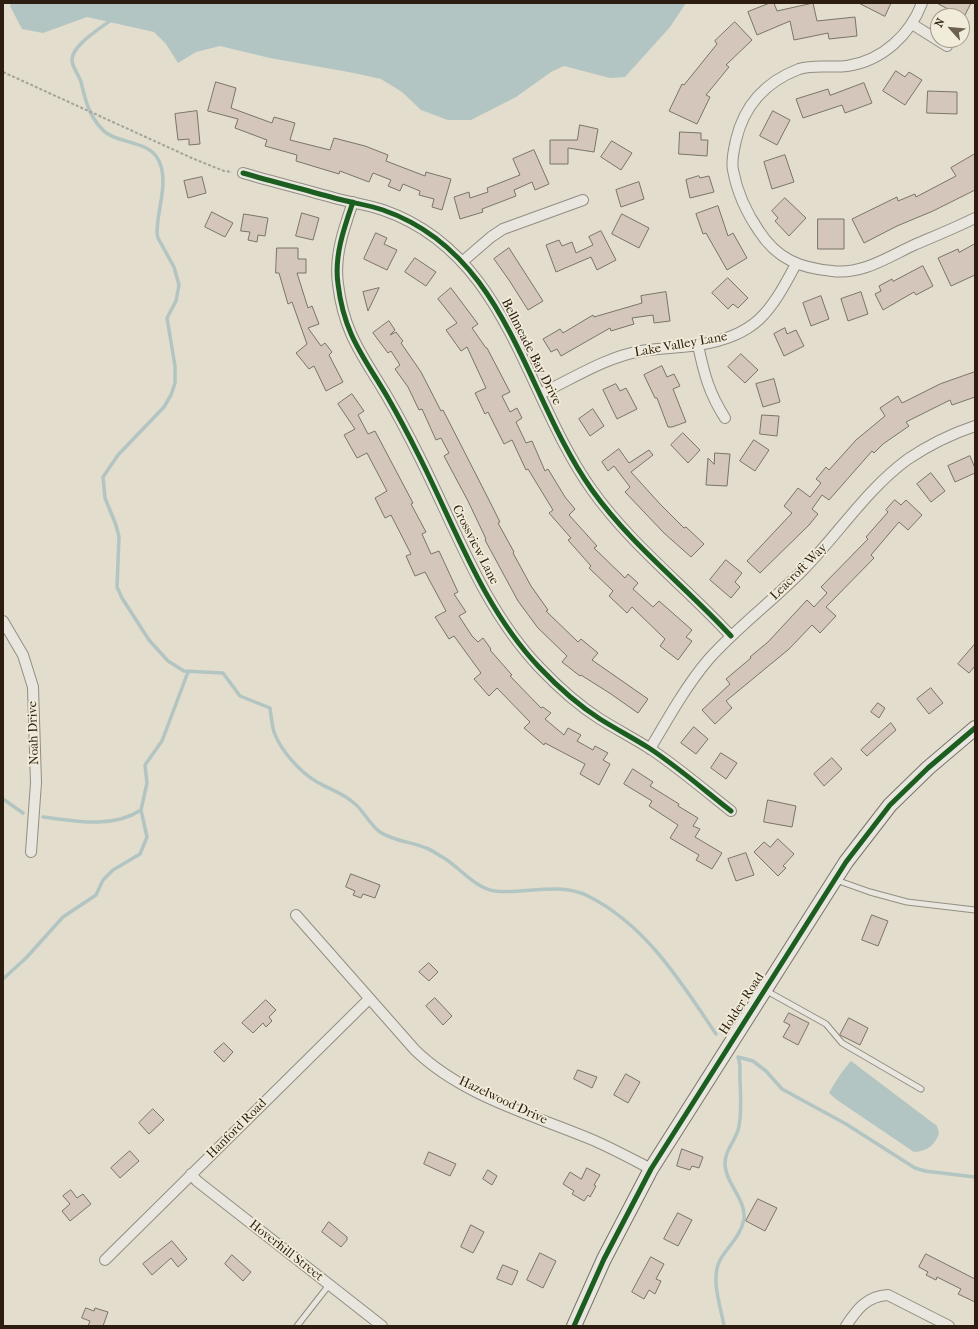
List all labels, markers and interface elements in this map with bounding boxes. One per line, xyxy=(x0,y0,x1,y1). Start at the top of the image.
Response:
north arrow xyxy=(930,8,970,48)
text: N xyxy=(932,16,947,29)
street label: Bellmeade Bay Drive xyxy=(497,296,565,408)
street label: Lake Valley Lane xyxy=(633,329,729,361)
street label: Crossview Lane xyxy=(448,503,502,587)
street label: Leacroft Way xyxy=(767,540,831,604)
street label: Noah Drive xyxy=(25,701,43,765)
street label: Holder Road xyxy=(716,970,768,1038)
street label: Hazelwood Drive xyxy=(456,1074,550,1128)
street label: Hanford Road xyxy=(204,1096,270,1162)
street label: Hoverhill Street xyxy=(246,1217,326,1285)

